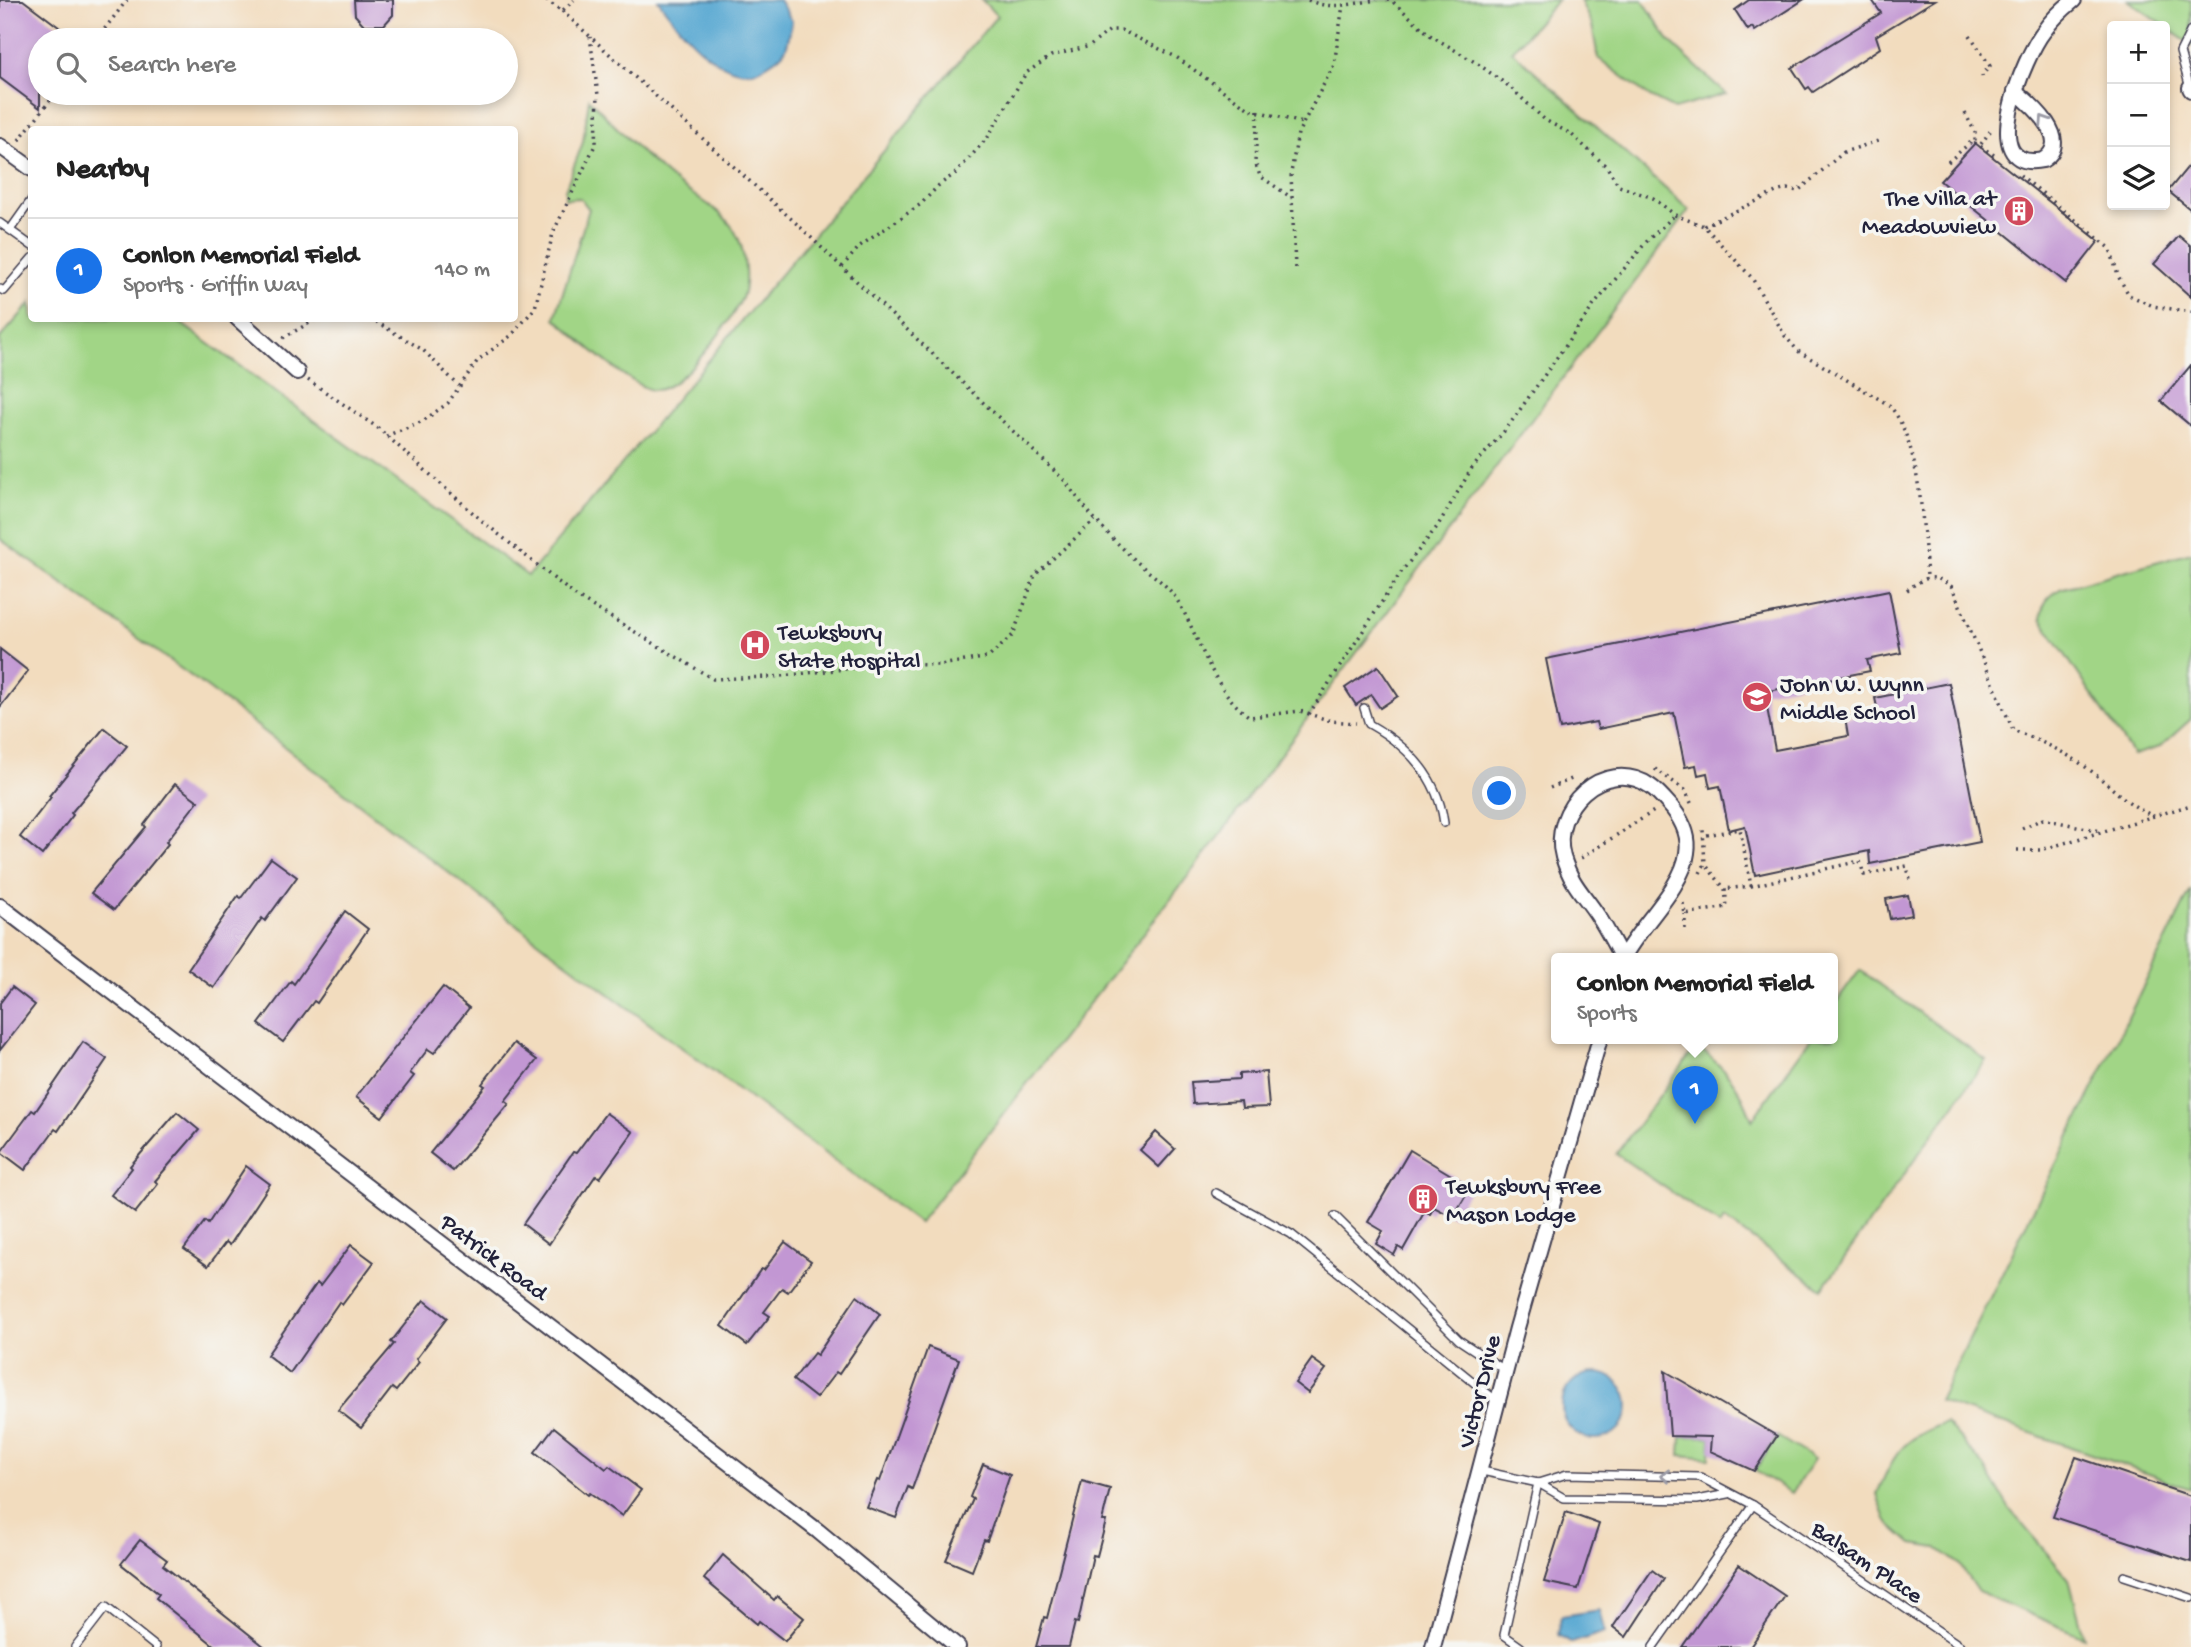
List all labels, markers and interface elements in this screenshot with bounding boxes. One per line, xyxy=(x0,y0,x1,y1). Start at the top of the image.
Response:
map controls xyxy=(2107,21,2170,210)
button: + xyxy=(2107,21,2170,84)
search box xyxy=(28,28,518,105)
icon: search xyxy=(52,48,90,86)
text: Search here xyxy=(108,51,236,82)
button: − xyxy=(2107,84,2170,147)
one-way arrow xyxy=(2039,115,2052,128)
button: layers xyxy=(2107,147,2170,210)
text: Nearby xyxy=(56,154,149,189)
place label: The Villa at Meadowview xyxy=(1862,186,1998,243)
building icon: The Villa at Meadowview xyxy=(2002,194,2036,228)
text: Conlon Memorial Field xyxy=(123,242,359,273)
text: 1 xyxy=(74,257,84,284)
text: 140 m xyxy=(435,257,490,284)
text: Sports · Griffin Way xyxy=(123,273,308,300)
place label: Tewksbury State Hospital xyxy=(776,620,921,677)
hospital icon: Tewksbury State Hospital xyxy=(738,628,772,662)
place label: John W. Wynn Middle School xyxy=(1780,672,1924,729)
school or university icon: John W. Wynn Middle School xyxy=(1740,680,1774,714)
your location xyxy=(1482,776,1516,810)
popup xyxy=(1551,953,1838,1044)
text: Conlon Memorial Field xyxy=(1577,970,1812,1001)
text: Sports xyxy=(1577,1001,1637,1028)
pin: 1 xyxy=(1672,1066,1718,1124)
place label: Tewksbury Free Mason Lodge xyxy=(1444,1174,1602,1231)
building icon: Tewksbury Free Mason Lodge xyxy=(1406,1182,1440,1216)
street label: Patrick Road xyxy=(433,1208,554,1310)
street label: Victor Drive xyxy=(1453,1332,1510,1452)
one-way arrow xyxy=(1659,1468,1669,1484)
street label: Balsam Place xyxy=(1804,1515,1928,1612)

